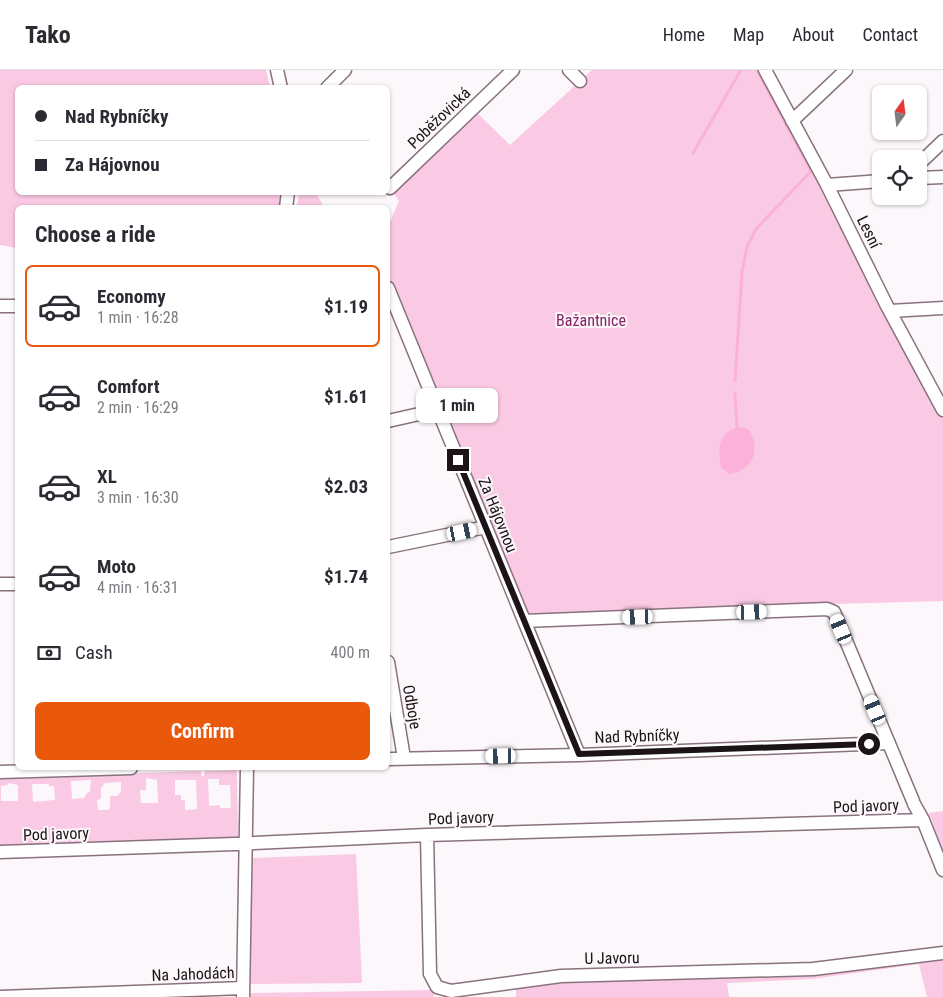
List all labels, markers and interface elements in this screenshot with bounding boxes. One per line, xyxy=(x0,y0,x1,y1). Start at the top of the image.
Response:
text: Tako xyxy=(25,21,71,49)
text: Home xyxy=(663,24,705,45)
text: Map xyxy=(733,24,764,45)
text: About xyxy=(792,24,834,45)
text: Contact xyxy=(862,24,918,45)
street label: Poběžovická xyxy=(404,83,474,153)
north arrow xyxy=(872,85,928,140)
map controls xyxy=(872,85,927,205)
text: Nad Rybníčky xyxy=(65,105,168,128)
button: locate xyxy=(872,150,927,205)
text: Za Hájovnou xyxy=(65,153,160,176)
street label: Lesní xyxy=(853,213,886,253)
text: Choose a ride xyxy=(35,222,156,247)
icon: car xyxy=(37,284,82,329)
text: Economy xyxy=(97,285,166,308)
text: $1.19 xyxy=(324,295,368,318)
text: 1 min · 16:28 xyxy=(97,308,179,327)
park label: Bažantnice xyxy=(556,311,626,330)
icon: car xyxy=(37,374,82,419)
text: Comfort xyxy=(97,375,160,398)
text: $1.61 xyxy=(324,385,368,408)
callout: 1 min xyxy=(417,388,499,422)
text: 1 min xyxy=(439,396,475,415)
text: 2 min · 16:29 xyxy=(97,398,179,417)
route end xyxy=(447,449,469,471)
icon: car xyxy=(37,464,82,509)
text: XL xyxy=(97,465,117,488)
text: $2.03 xyxy=(324,475,368,498)
street label: Za Hájovnou xyxy=(474,475,522,555)
text: 3 min · 16:30 xyxy=(97,488,179,507)
car xyxy=(445,522,478,542)
icon: car xyxy=(37,554,82,599)
text: Moto xyxy=(97,555,136,578)
text: $1.74 xyxy=(324,565,368,588)
text: 4 min · 16:31 xyxy=(97,578,179,597)
car xyxy=(736,604,767,620)
car xyxy=(622,609,653,625)
car xyxy=(828,612,853,646)
icon: cash xyxy=(35,639,63,667)
text: Cash xyxy=(75,641,113,664)
text: 400 m xyxy=(331,643,370,662)
street label: Odboje xyxy=(399,683,425,731)
car xyxy=(862,693,887,727)
button: Confirm xyxy=(35,702,370,760)
street label: Nad Rybníčky xyxy=(594,725,680,747)
route start xyxy=(858,733,880,755)
car xyxy=(485,748,516,764)
street label: Pod javory xyxy=(833,795,900,817)
street label: Pod javory xyxy=(428,807,495,829)
street label: Pod javory xyxy=(23,823,90,845)
street label: U Javoru xyxy=(584,948,640,968)
street label: Na Jahodách xyxy=(151,963,235,985)

